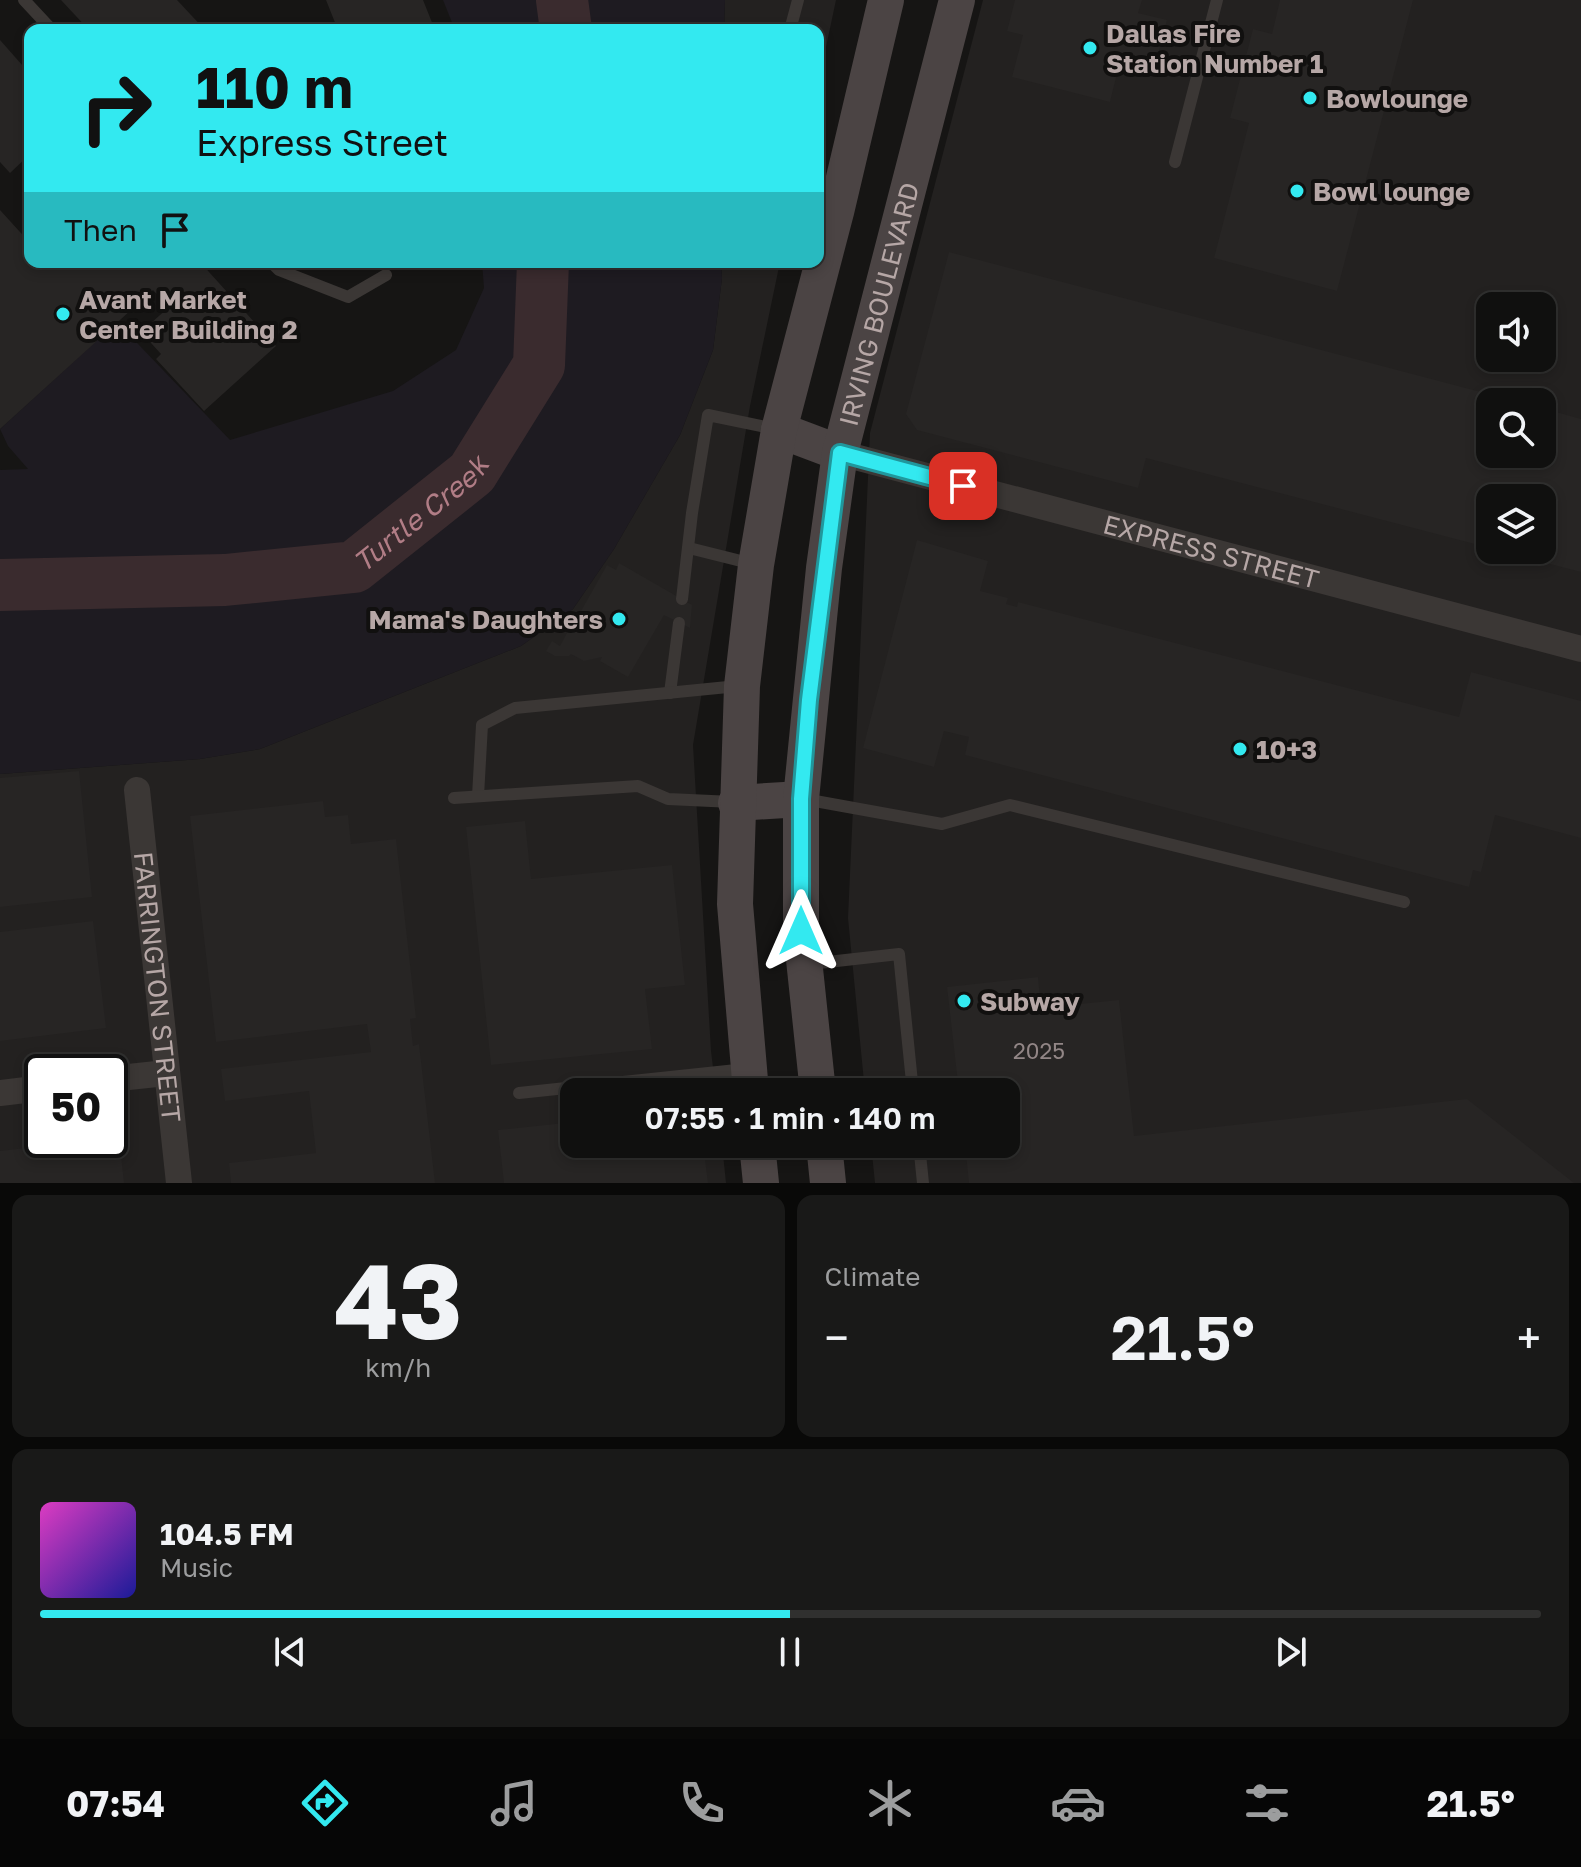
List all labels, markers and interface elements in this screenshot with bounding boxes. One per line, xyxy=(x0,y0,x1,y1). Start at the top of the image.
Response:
place label: Dallas Fire Station Number 1 xyxy=(1106,18,1323,79)
marker: Dallas Fire Station Number 1 xyxy=(1081,39,1099,57)
text: 110 m xyxy=(196,53,353,120)
icon: right xyxy=(64,56,168,160)
place label: Bowlounge xyxy=(1326,83,1468,114)
marker: Bowlounge xyxy=(1301,89,1319,107)
text: Express Street xyxy=(196,121,448,164)
place label: Bowl lounge xyxy=(1313,176,1470,207)
street label: IRVING BOULEVARD xyxy=(832,179,925,429)
marker: Bowl lounge xyxy=(1288,182,1306,200)
icon: arrive xyxy=(153,208,197,252)
text: Then xyxy=(64,212,137,248)
place label: Avant Market Center Building 2 xyxy=(79,284,298,345)
map controls xyxy=(1476,292,1556,564)
button: sound xyxy=(1476,292,1556,372)
marker: Avant Market Center Building 2 xyxy=(54,305,72,323)
button: search xyxy=(1476,388,1556,468)
water label: Turtle Creek xyxy=(346,447,496,578)
pin xyxy=(929,452,997,520)
icon: arrive xyxy=(941,464,985,508)
button: layers xyxy=(1476,484,1556,564)
street label: EXPRESS STREET xyxy=(1100,508,1322,595)
place label: Mama's Daughters xyxy=(369,604,603,635)
marker: Mama's Daughters xyxy=(610,610,628,628)
place label: 10+3 xyxy=(1256,734,1317,765)
marker: 10+3 xyxy=(1231,740,1249,758)
street label: FARRINGTON STREET xyxy=(128,850,188,1124)
position arrow xyxy=(759,889,843,973)
place label: Subway xyxy=(980,986,1080,1017)
marker: Subway xyxy=(955,992,973,1010)
house number: 2025 xyxy=(1013,1037,1065,1064)
speed limit sign: 50 xyxy=(24,1054,128,1158)
text: 07:55 · 1 min · 140 m xyxy=(644,1100,936,1136)
text: 43 xyxy=(334,1237,462,1362)
text: Climate xyxy=(825,1261,920,1292)
text: 21.5° xyxy=(1111,1301,1255,1373)
text: − xyxy=(825,1311,849,1364)
text: + xyxy=(1517,1311,1541,1364)
text: km/h xyxy=(365,1352,431,1383)
text: 104.5 FM xyxy=(160,1516,294,1552)
text: Music xyxy=(160,1552,233,1583)
icon: previous xyxy=(268,1630,312,1674)
icon: pause xyxy=(768,1630,812,1674)
icon: next xyxy=(1269,1630,1313,1674)
icon: directions xyxy=(297,1775,353,1831)
icon: music xyxy=(486,1775,542,1831)
icon: phone xyxy=(674,1775,730,1831)
icon: climate xyxy=(862,1775,918,1831)
icon: car xyxy=(1050,1775,1106,1831)
icon: filters xyxy=(1239,1775,1295,1831)
text: 07:54 xyxy=(66,1782,165,1825)
text: 21.5° xyxy=(1427,1782,1515,1825)

